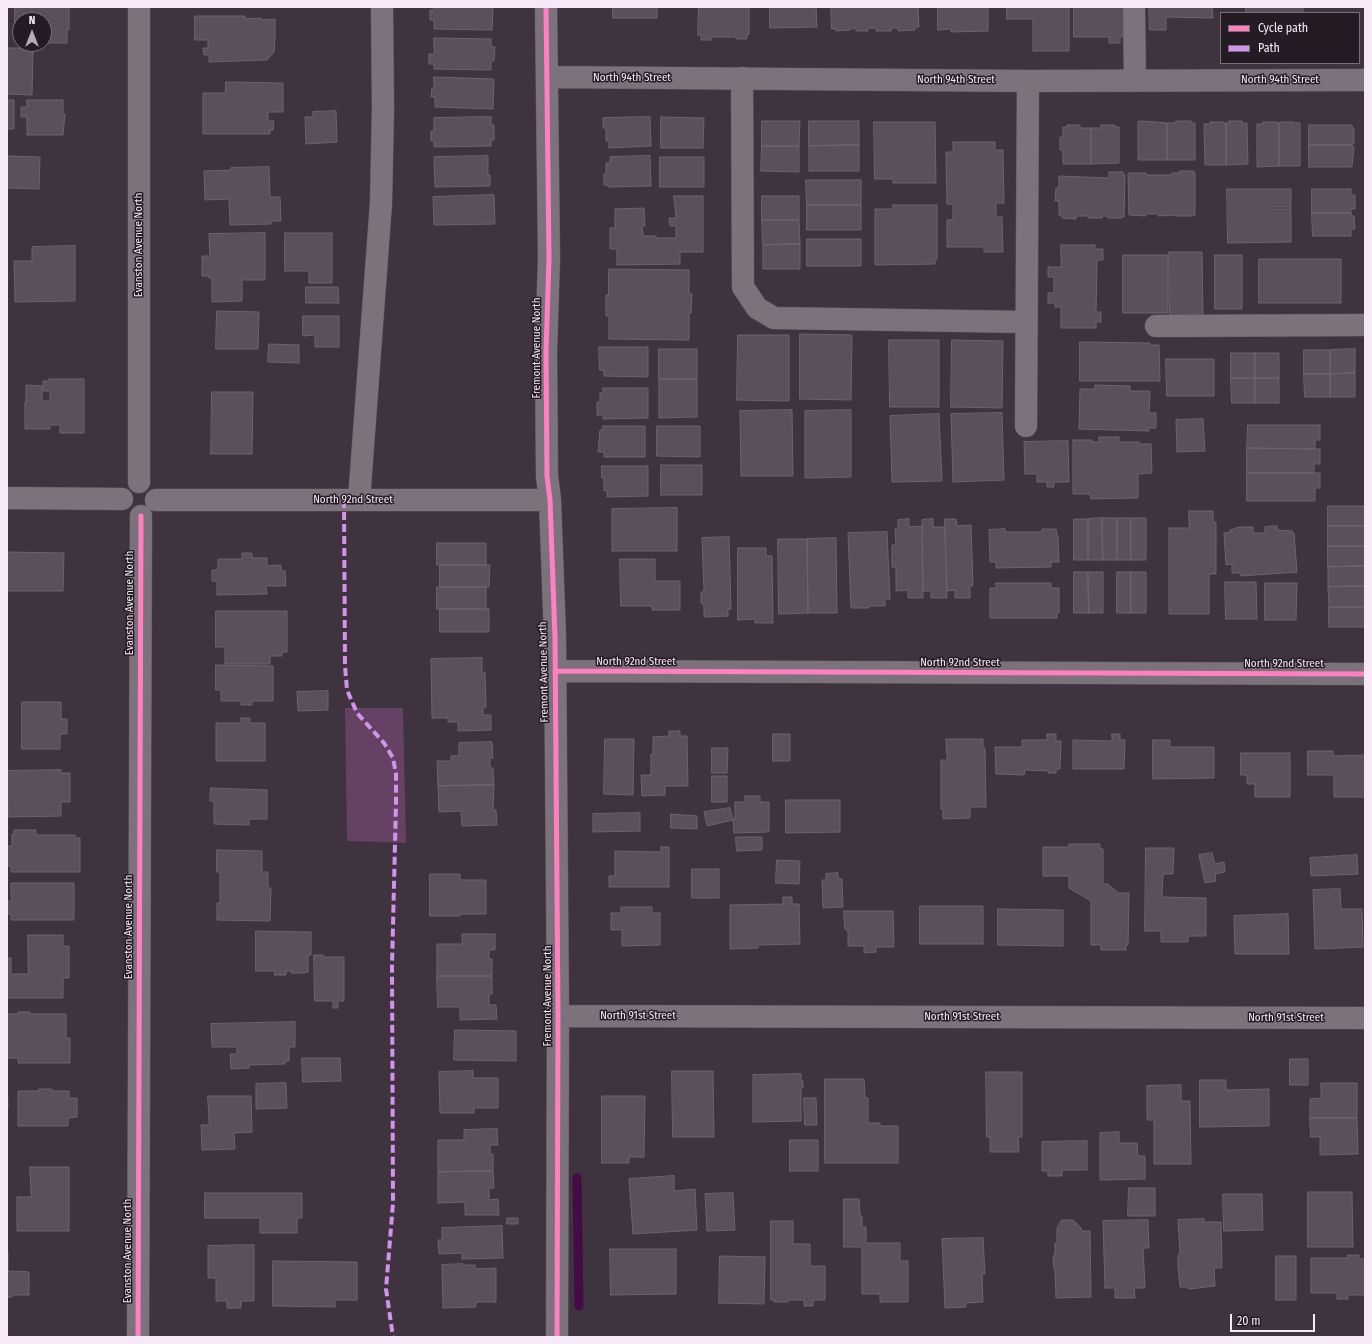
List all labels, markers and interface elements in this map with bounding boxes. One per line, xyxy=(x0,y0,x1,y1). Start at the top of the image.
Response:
north arrow xyxy=(12,12,52,52)
legend xyxy=(1220,12,1360,64)
text: N xyxy=(29,14,35,27)
text: Cycle path xyxy=(1258,21,1308,35)
text: Path xyxy=(1258,41,1280,55)
street label: North 94th Street xyxy=(593,71,671,85)
street label: North 94th Street xyxy=(917,73,995,87)
street label: North 94th Street xyxy=(1241,73,1319,87)
street label: Evanston Avenue North xyxy=(132,193,146,297)
street label: Fremont Avenue North xyxy=(530,298,544,398)
street label: North 92nd Street xyxy=(313,493,393,507)
street label: Evanston Avenue North xyxy=(123,551,137,655)
street label: Fremont Avenue North xyxy=(537,621,551,723)
street label: North 92nd Street xyxy=(596,655,676,669)
street label: North 92nd Street xyxy=(920,656,1000,670)
street label: North 92nd Street xyxy=(1244,657,1324,671)
street label: Evanston Avenue North xyxy=(122,875,136,979)
street label: Fremont Avenue North xyxy=(541,946,555,1046)
street label: North 91st Street xyxy=(600,1009,676,1023)
street label: North 91st Street xyxy=(924,1010,1000,1024)
street label: North 91st Street xyxy=(1248,1011,1324,1025)
street label: Evanston Avenue North xyxy=(121,1199,135,1303)
scale bar xyxy=(1232,1306,1317,1332)
text: 20 m xyxy=(1237,1314,1261,1328)

